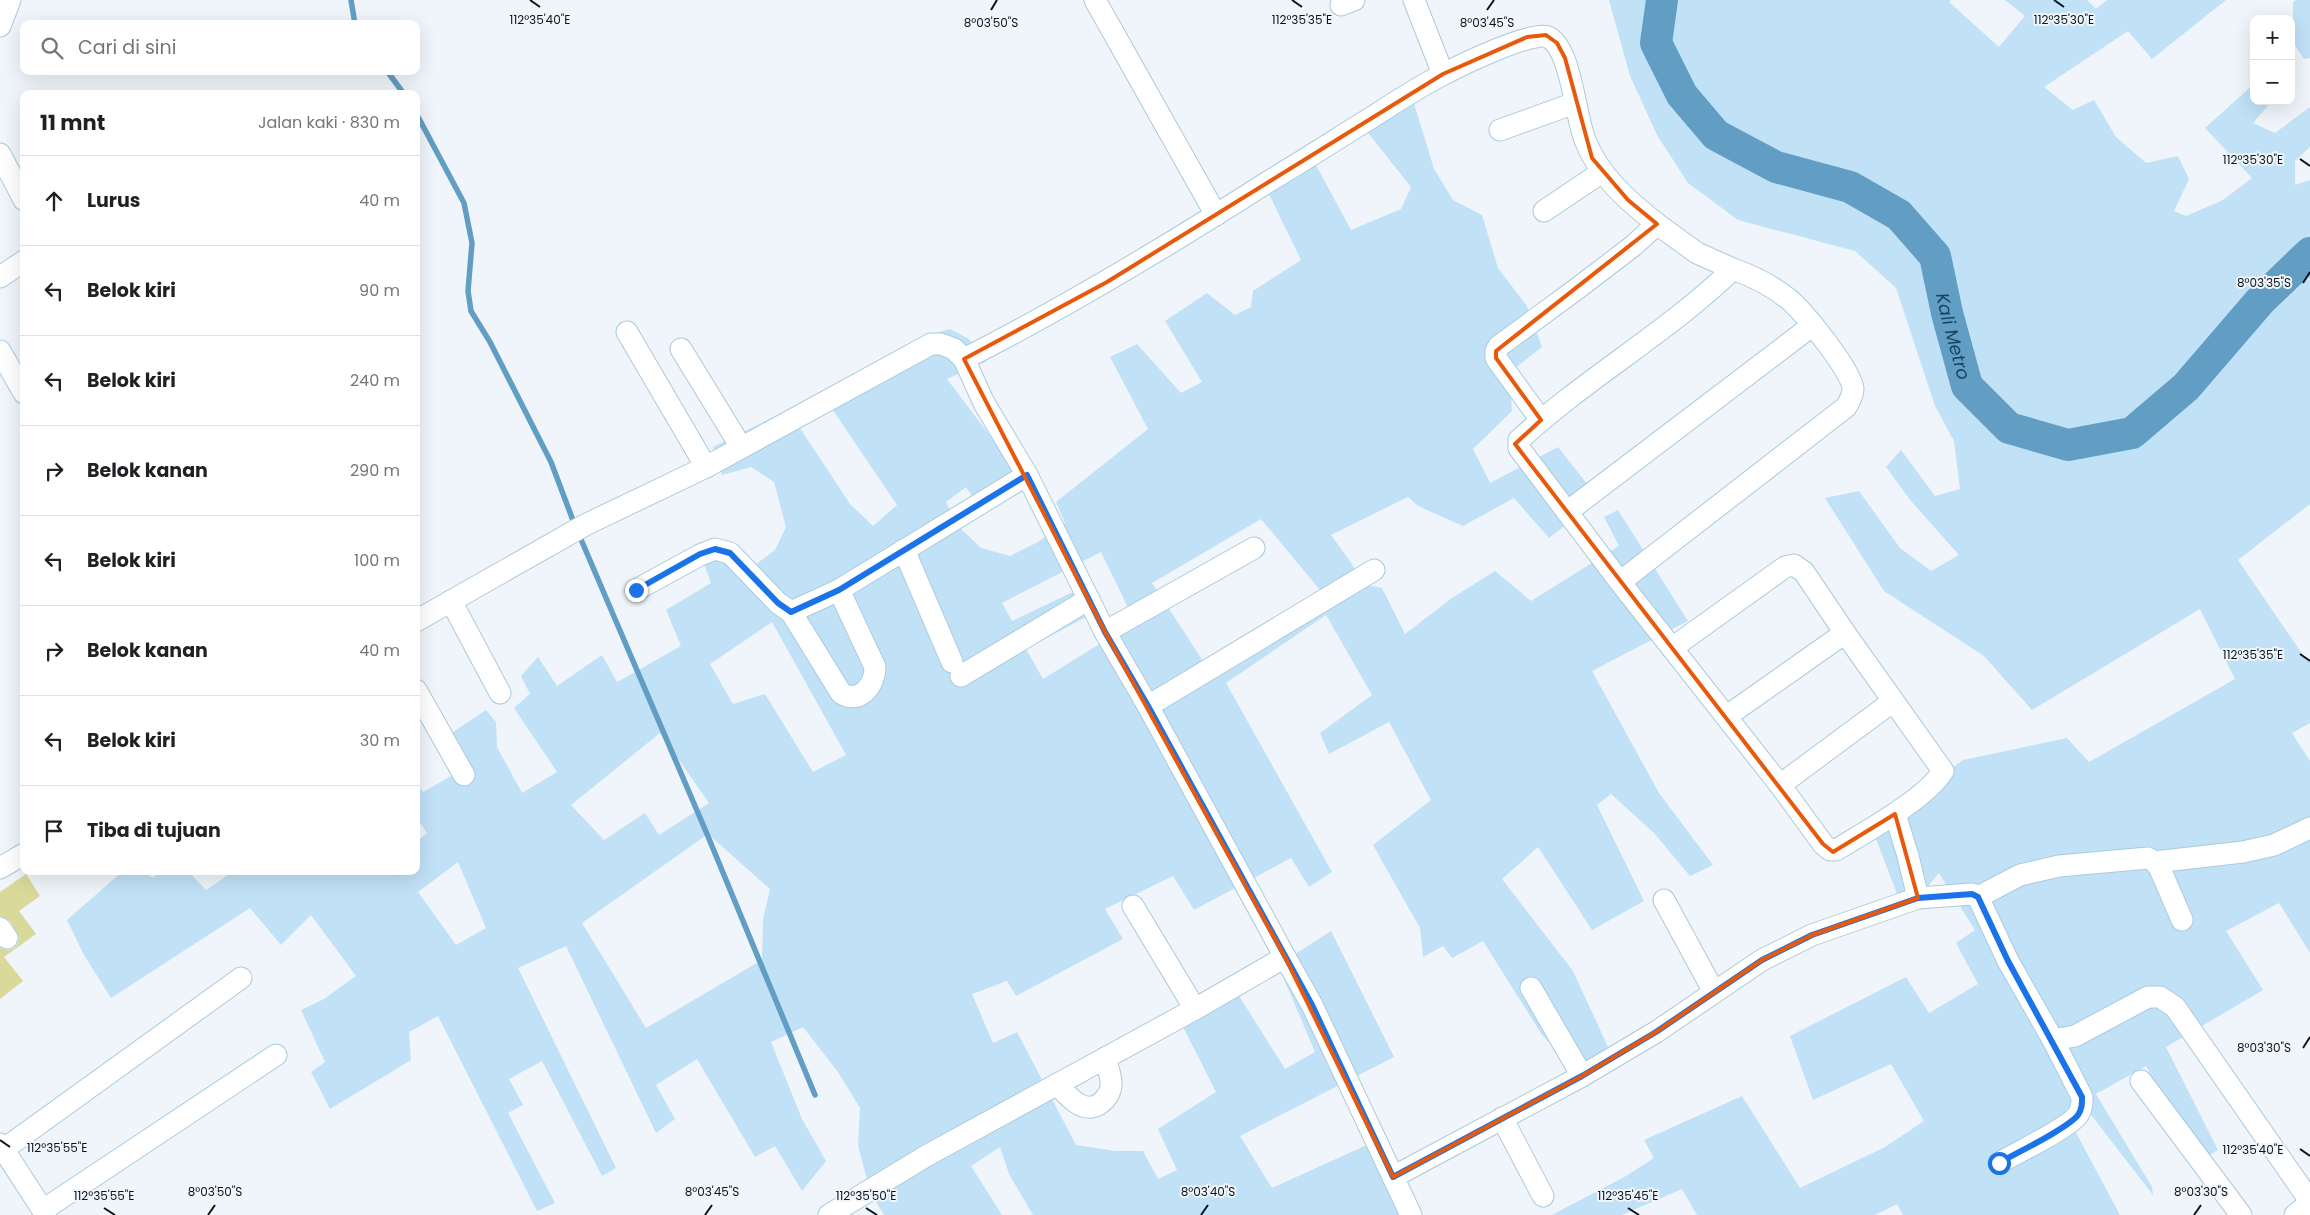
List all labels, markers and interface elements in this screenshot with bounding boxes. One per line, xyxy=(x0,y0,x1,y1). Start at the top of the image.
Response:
text: 112°35'40"E xyxy=(510,11,570,28)
text: 112°35'35"E xyxy=(1272,11,1332,28)
text: 112°35'30"E xyxy=(2034,11,2094,28)
text: 8°03'50"S xyxy=(964,14,1018,31)
text: 8°03'45"S xyxy=(1460,14,1514,31)
map controls xyxy=(2250,15,2295,105)
button: + xyxy=(2250,15,2295,60)
search box xyxy=(20,20,420,75)
icon: search xyxy=(38,34,66,62)
text: Cari di sini xyxy=(78,34,176,61)
button: − xyxy=(2250,60,2295,105)
text: 11 mnt xyxy=(40,108,105,137)
text: Jalan kaki · 830 m xyxy=(258,111,400,134)
text: 112°35'30"E xyxy=(2223,151,2283,168)
icon: ahead xyxy=(40,187,68,215)
text: Lurus xyxy=(87,187,140,214)
text: 40 m xyxy=(359,189,400,212)
text: 8°03'35"S xyxy=(2237,274,2291,291)
icon: left xyxy=(40,277,68,305)
text: Belok kiri xyxy=(87,277,176,304)
text: 90 m xyxy=(359,279,400,302)
water label: Kali Metro xyxy=(1931,291,1977,382)
icon: left xyxy=(40,367,68,395)
text: Belok kiri xyxy=(87,367,176,394)
text: 240 m xyxy=(350,369,400,392)
icon: right xyxy=(40,457,68,485)
text: Belok kanan xyxy=(87,457,208,484)
text: 290 m xyxy=(350,459,400,482)
icon: left xyxy=(40,547,68,575)
text: Belok kiri xyxy=(87,547,176,574)
text: 100 m xyxy=(354,549,400,572)
route end xyxy=(625,579,648,602)
icon: right xyxy=(40,637,68,665)
text: Belok kanan xyxy=(87,637,208,664)
text: 40 m xyxy=(359,639,400,662)
text: 112°35'35"E xyxy=(2223,646,2283,663)
icon: left xyxy=(40,727,68,755)
text: Belok kiri xyxy=(87,727,176,754)
text: 30 m xyxy=(360,729,400,752)
icon: arrive xyxy=(40,817,68,845)
text: Tiba di tujuan xyxy=(87,817,221,844)
text: 8°03'30"S xyxy=(2237,1039,2291,1056)
text: 112°35'55"E xyxy=(27,1139,87,1156)
text: 112°35'40"E xyxy=(2223,1141,2283,1158)
route start xyxy=(1988,1152,2011,1175)
text: 8°03'50"S xyxy=(188,1183,242,1200)
text: 8°03'45"S xyxy=(685,1183,739,1200)
text: 8°03'40"S xyxy=(1181,1183,1235,1200)
text: 8°03'30"S xyxy=(2174,1183,2228,1200)
text: 112°35'55"E xyxy=(74,1187,134,1204)
text: 112°35'50"E xyxy=(836,1187,896,1204)
text: 112°35'45"E xyxy=(1598,1187,1658,1204)

